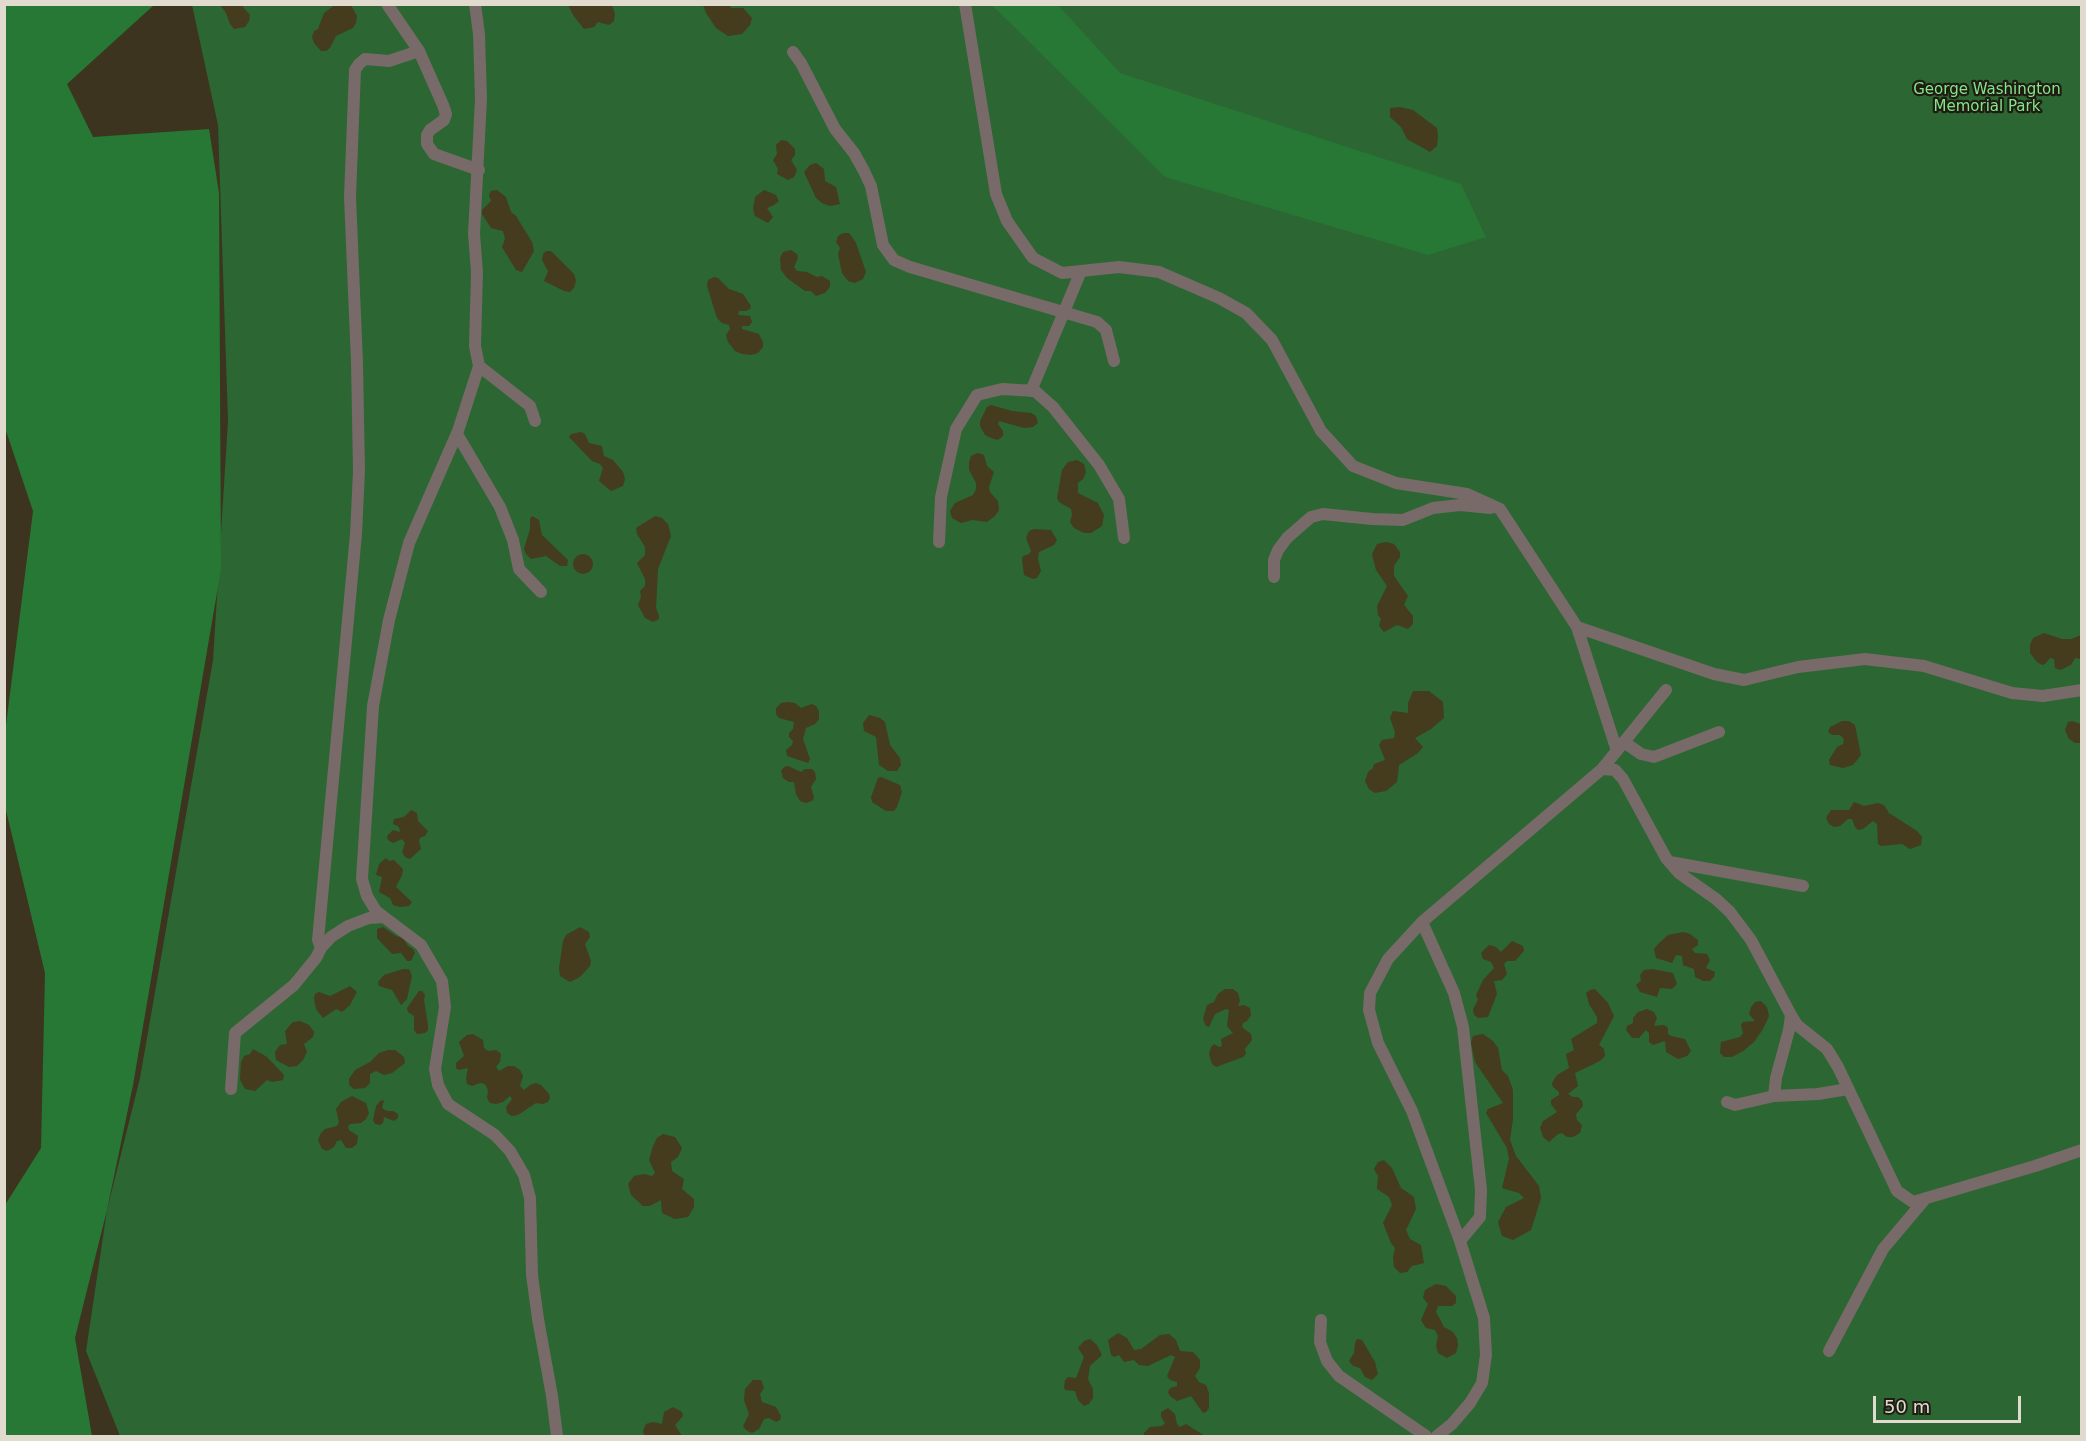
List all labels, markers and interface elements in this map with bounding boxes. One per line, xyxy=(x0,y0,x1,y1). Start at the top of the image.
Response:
park label: George Washington Memorial Park xyxy=(1913,81,2061,116)
scale bar xyxy=(1876,1384,2024,1422)
text: 50 m xyxy=(1884,1396,1930,1417)

